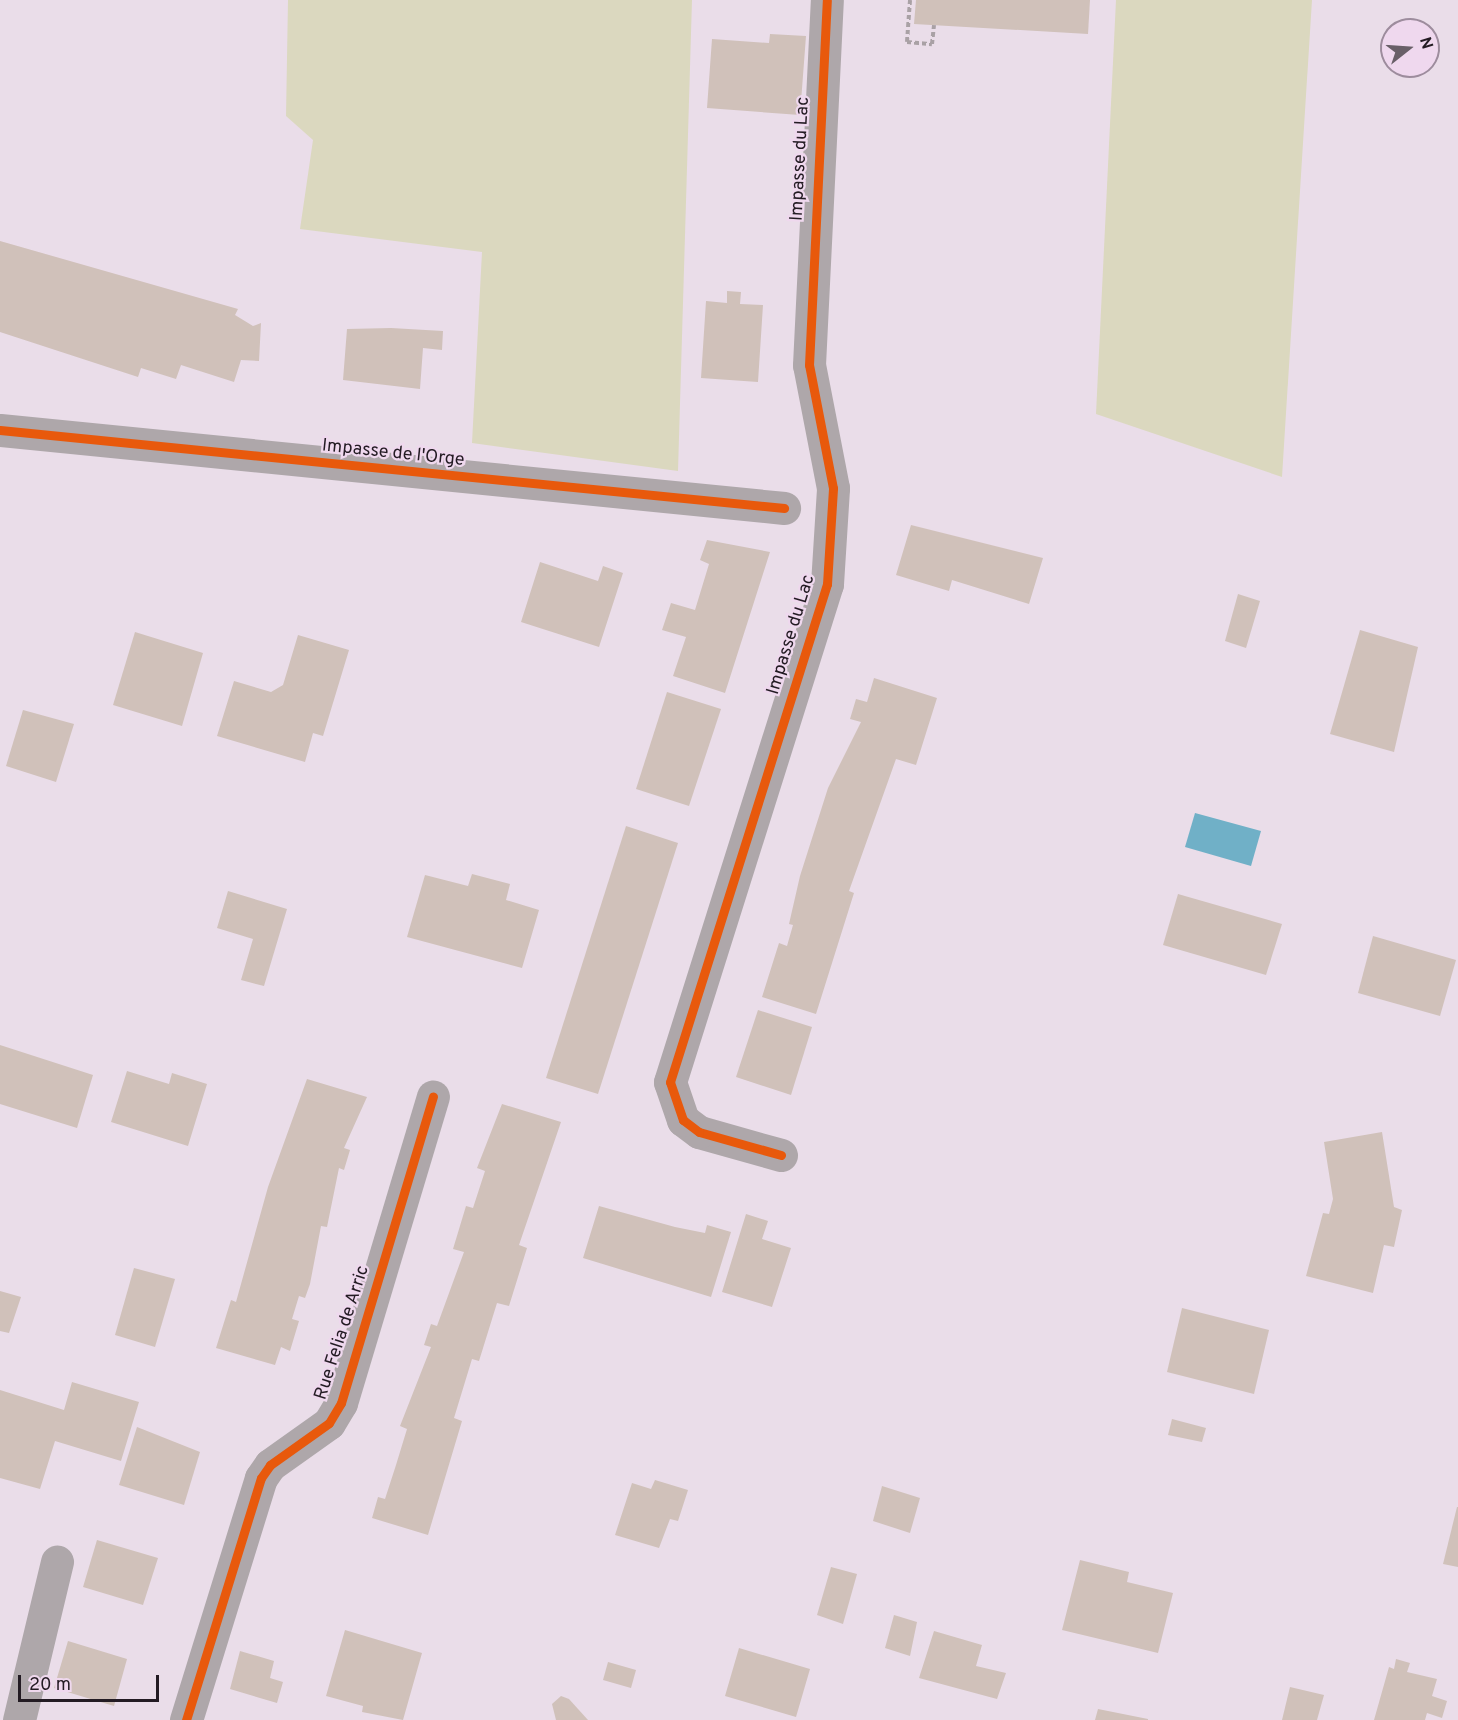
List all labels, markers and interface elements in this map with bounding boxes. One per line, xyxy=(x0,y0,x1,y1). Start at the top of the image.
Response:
north arrow xyxy=(1380,18,1440,78)
text: N xyxy=(1414,35,1437,52)
street label: Impasse du Lac xyxy=(787,96,815,222)
street label: Impasse de l'Orge xyxy=(321,436,465,472)
street label: Impasse du Lac xyxy=(763,572,821,698)
street label: Rue Felia de Arric xyxy=(311,1263,375,1403)
scale bar xyxy=(21,1663,162,1701)
text: 20 m xyxy=(29,1674,71,1697)

